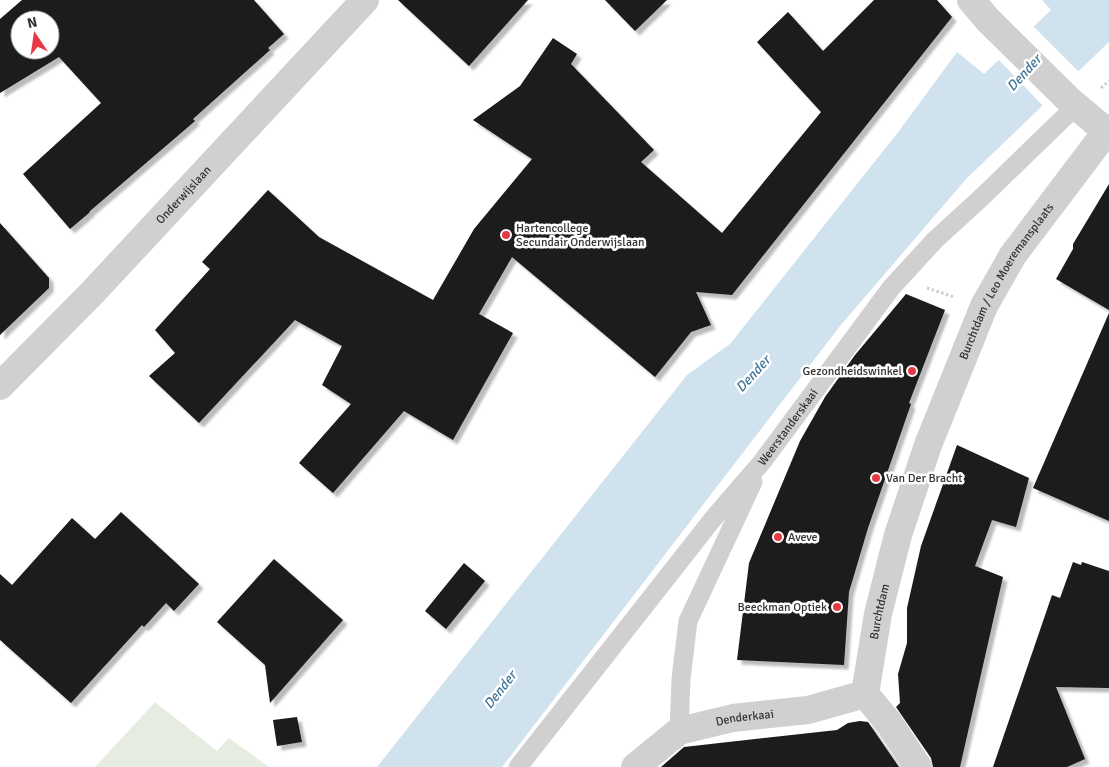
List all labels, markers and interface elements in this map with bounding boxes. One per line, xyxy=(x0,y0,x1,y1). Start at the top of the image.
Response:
north arrow xyxy=(10,10,60,60)
text: N xyxy=(26,13,39,32)
water label: Dender xyxy=(1003,50,1046,95)
street label: Onderwijslaan xyxy=(153,162,214,227)
street label: Burchtdam / Leo Moeremansplaats xyxy=(956,200,1057,362)
place label: Hartencollege Secundair Onderwijslaan xyxy=(516,221,645,250)
marker: Hartencollege Secundair Onderwijslaan xyxy=(500,229,512,241)
water label: Dender xyxy=(732,351,775,396)
place label: Gezondheidswinkel xyxy=(803,364,902,379)
marker: Gezondheidswinkel xyxy=(906,365,918,377)
street label: Weerstanderskaai xyxy=(754,386,821,469)
place label: Van Der Bracht xyxy=(886,471,962,486)
marker: Van Der Bracht xyxy=(870,472,882,484)
place label: Aveve xyxy=(788,530,818,545)
marker: Aveve xyxy=(772,531,784,543)
street label: Burchtdam xyxy=(866,582,893,640)
place label: Beeckman Optiek xyxy=(737,600,827,615)
marker: Beeckman Optiek xyxy=(831,601,843,613)
water label: Dender xyxy=(480,666,521,712)
street label: Denderkaai xyxy=(714,706,774,729)

